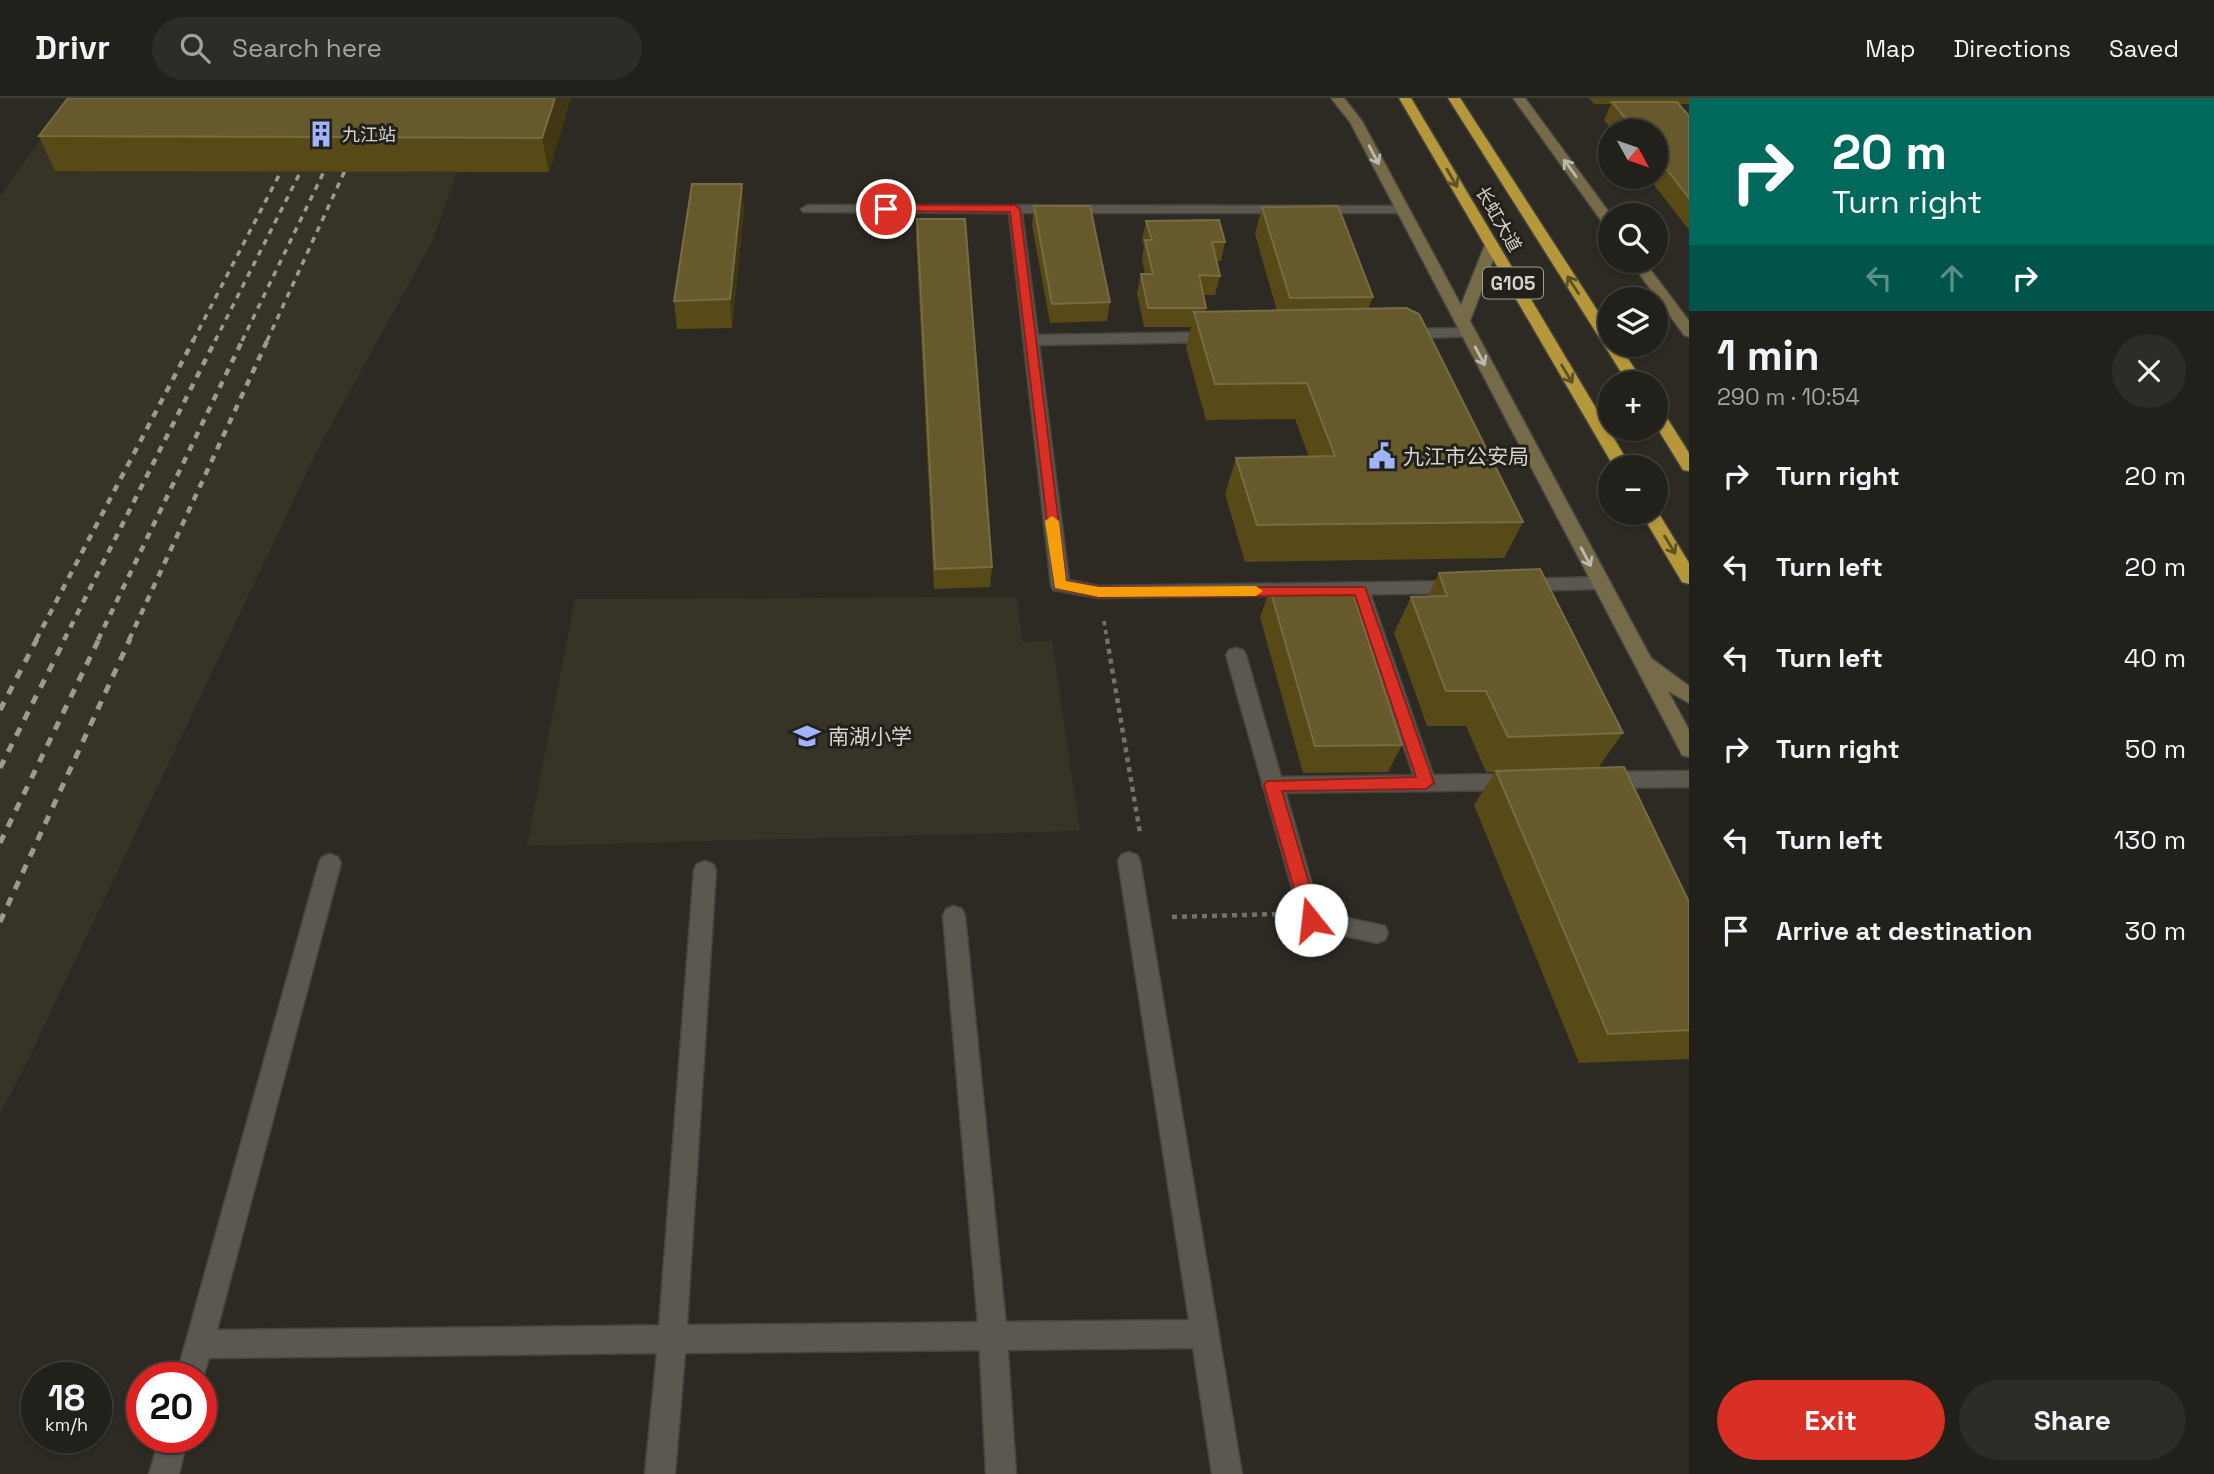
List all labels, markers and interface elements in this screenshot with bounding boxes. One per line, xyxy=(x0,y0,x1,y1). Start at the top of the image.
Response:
search box xyxy=(152,17,642,80)
text: Drivr xyxy=(35,27,110,69)
icon: search xyxy=(176,29,214,67)
text: Search here xyxy=(232,31,382,65)
text: Map xyxy=(1865,33,1915,64)
text: Directions xyxy=(1953,33,2071,64)
text: Saved xyxy=(2109,33,2179,64)
building icon: 九江站 xyxy=(306,119,336,149)
north arrow xyxy=(1598,119,1668,189)
map controls xyxy=(1598,119,1668,525)
text: 20 m xyxy=(1832,121,1947,183)
place label: 九江站 xyxy=(342,123,396,146)
icon: right xyxy=(1717,126,1808,217)
one-way arrow xyxy=(1367,144,1381,165)
one-way arrow xyxy=(1563,159,1577,178)
one-way arrow xyxy=(1445,168,1459,188)
pin xyxy=(856,179,916,239)
street label: 长虹大道 xyxy=(1471,182,1527,256)
text: Turn right xyxy=(1832,182,1982,222)
icon: arrive xyxy=(867,190,905,228)
button: search xyxy=(1598,203,1668,273)
icon: left xyxy=(1860,259,1898,297)
icon: ahead xyxy=(1933,259,1971,297)
icon: right xyxy=(2006,259,2044,297)
road number: G105 xyxy=(1483,267,1543,298)
one-way arrow xyxy=(1566,276,1581,295)
button: layers xyxy=(1598,287,1668,357)
text: 1 min xyxy=(1717,329,1820,382)
button: close xyxy=(2112,334,2186,408)
one-way arrow xyxy=(1474,345,1488,366)
one-way arrow xyxy=(1561,364,1575,384)
button: + xyxy=(1598,371,1668,441)
text: 290 m · 10:54 xyxy=(1717,382,1860,412)
public building icon: 九江市公安局 xyxy=(1367,441,1397,471)
place label: 九江市公安局 xyxy=(1403,443,1529,470)
button: − xyxy=(1598,455,1668,525)
icon: right xyxy=(1717,457,1755,495)
text: Turn right xyxy=(1776,459,1900,493)
text: 20 m xyxy=(2125,459,2186,493)
one-way arrow xyxy=(1663,535,1677,555)
one-way arrow xyxy=(1579,547,1593,567)
icon: left xyxy=(1717,548,1755,586)
text: Turn left xyxy=(1776,550,1883,584)
text: 20 m xyxy=(2125,550,2186,584)
icon: left xyxy=(1717,639,1755,677)
text: Turn left xyxy=(1776,641,1883,675)
text: 40 m xyxy=(2124,641,2186,675)
school or university icon: 南湖小学 xyxy=(792,721,822,751)
place label: 南湖小学 xyxy=(828,723,912,750)
icon: right xyxy=(1717,730,1755,768)
text: Turn right xyxy=(1776,732,1900,766)
text: 50 m xyxy=(2125,732,2186,766)
icon: left xyxy=(1717,821,1755,859)
text: Turn left xyxy=(1776,823,1883,857)
text: 130 m xyxy=(2114,823,2186,857)
position arrow xyxy=(1274,883,1348,957)
icon: arrive xyxy=(1717,912,1755,950)
text: Arrive at destination xyxy=(1776,914,2033,948)
text: 30 m xyxy=(2125,914,2186,948)
speed limit sign: 20 xyxy=(126,1362,217,1453)
text: 18 xyxy=(48,1376,85,1420)
button: Exit xyxy=(1717,1380,1945,1460)
button: Share xyxy=(1959,1380,2186,1460)
text: km/h xyxy=(45,1413,88,1436)

